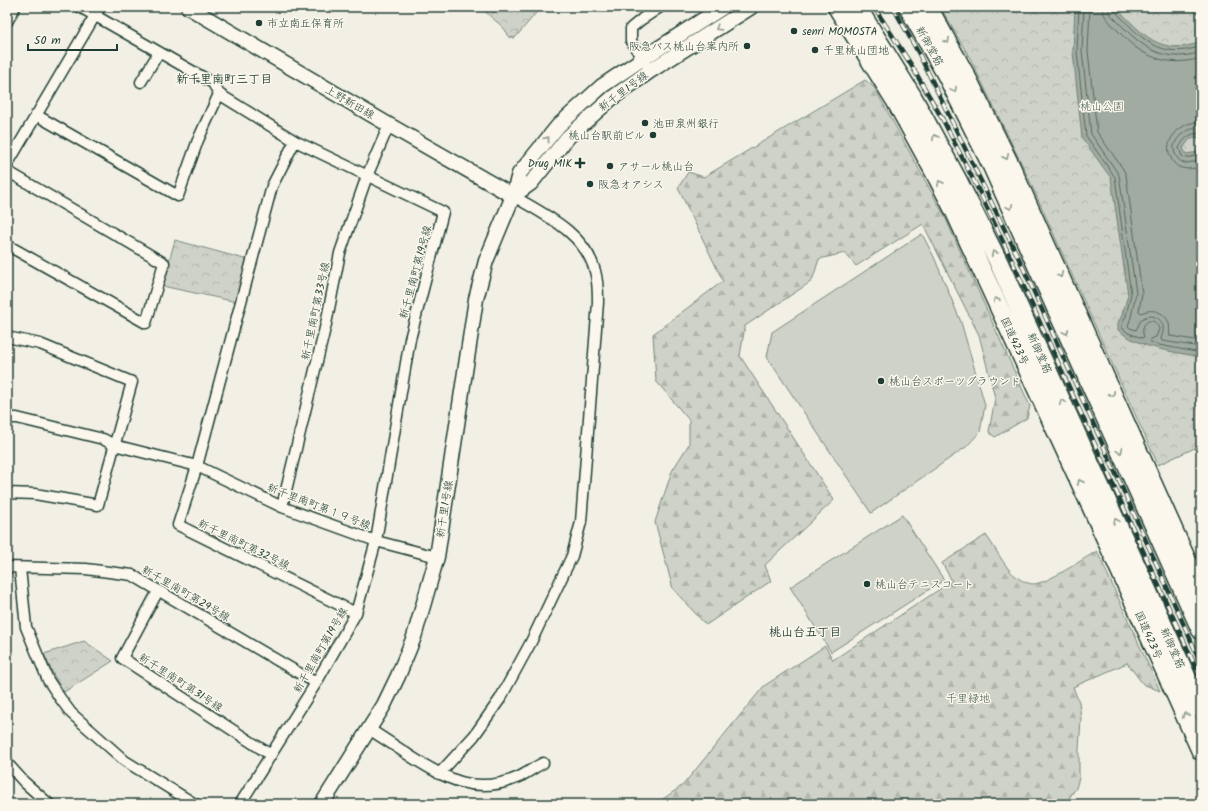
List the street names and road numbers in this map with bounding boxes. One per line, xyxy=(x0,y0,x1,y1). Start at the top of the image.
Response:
street label: 新御堂筋 xyxy=(911,23,948,70)
street label: 新千里1号線 xyxy=(595,67,652,117)
street label: 上野新田線 xyxy=(321,81,378,124)
street label: 新千里南町第19号線 xyxy=(395,223,437,321)
street label: 新千里南町第33号線 xyxy=(297,260,335,362)
street label: 国道423号 xyxy=(995,314,1033,369)
street label: 新御堂筋 xyxy=(1022,330,1056,377)
street label: 新千里南町第１９号線 xyxy=(264,479,373,535)
street label: 新千里1号線 xyxy=(432,479,458,539)
street label: 新千里南町第32号線 xyxy=(194,515,293,575)
street label: 新千里南町第29号線 xyxy=(138,561,233,627)
street label: 新千里南町第19号線 xyxy=(289,604,353,697)
street label: 国道423号 xyxy=(1129,608,1167,663)
street label: 新御堂筋 xyxy=(1155,625,1189,672)
street label: 新千里南町第31号線 xyxy=(135,649,226,717)

